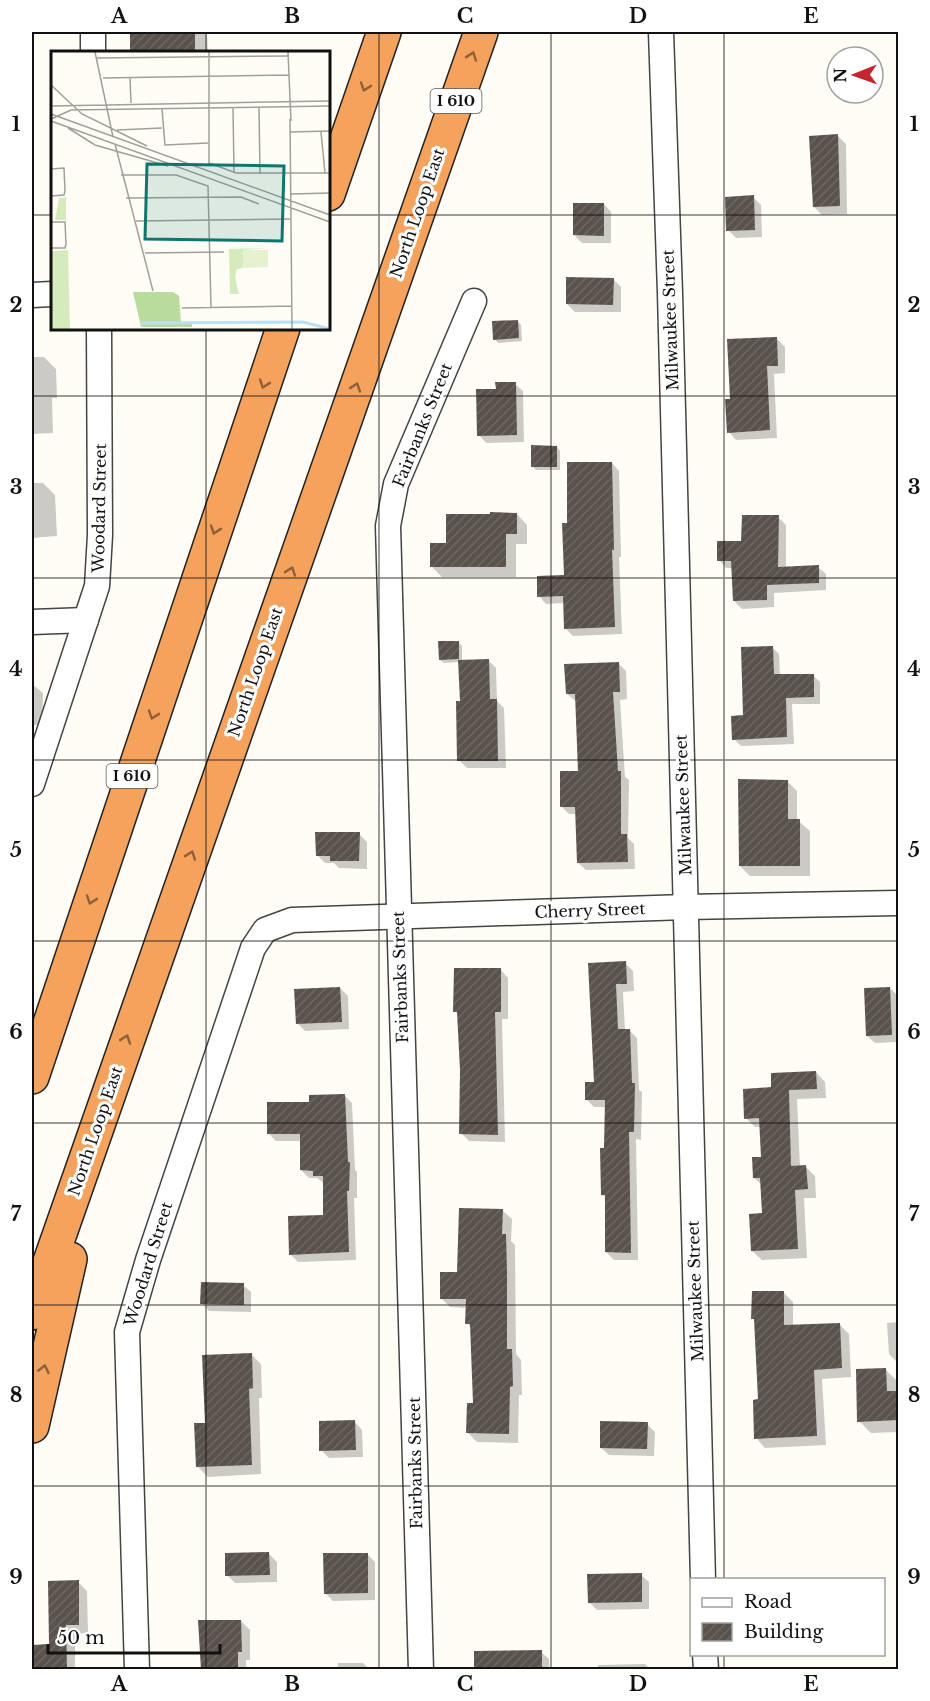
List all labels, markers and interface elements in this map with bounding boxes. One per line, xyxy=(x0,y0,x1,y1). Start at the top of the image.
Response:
text: A xyxy=(110,4,128,28)
text: B xyxy=(284,4,300,28)
text: C xyxy=(457,4,473,28)
text: D xyxy=(629,4,647,28)
text: E xyxy=(803,4,819,28)
north arrow xyxy=(825,45,885,105)
inset map xyxy=(51,51,330,330)
one-way arrow xyxy=(465,51,477,62)
text: N xyxy=(830,68,850,83)
one-way arrow xyxy=(360,81,372,92)
road number: I 610 xyxy=(430,89,482,113)
text: 1 xyxy=(12,112,21,136)
text: 1 xyxy=(910,112,919,136)
street label: North Loop East xyxy=(385,146,449,280)
street label: Milwaukee Street xyxy=(658,249,682,391)
text: 2 xyxy=(9,293,23,317)
text: 2 xyxy=(907,293,921,317)
street label: Fairbanks Street xyxy=(388,360,456,490)
one-way arrow xyxy=(259,378,271,389)
one-way arrow xyxy=(348,382,361,393)
street label: Woodard Street xyxy=(88,443,110,574)
text: 3 xyxy=(10,475,22,499)
text: 3 xyxy=(908,475,920,499)
one-way arrow xyxy=(209,524,222,535)
one-way arrow xyxy=(283,566,296,577)
street label: North Loop East xyxy=(223,605,287,739)
text: 4 xyxy=(9,657,23,681)
text: 4 xyxy=(907,657,921,681)
one-way arrow xyxy=(147,709,160,720)
street label: Milwaukee Street xyxy=(671,734,695,876)
road number: I 610 xyxy=(106,764,158,788)
text: 5 xyxy=(10,838,22,862)
text: 5 xyxy=(908,838,920,862)
one-way arrow xyxy=(183,850,196,861)
one-way arrow xyxy=(86,894,98,905)
street label: Cherry Street xyxy=(534,898,646,922)
street label: Fairbanks Street xyxy=(388,911,412,1043)
text: 6 xyxy=(9,1020,23,1044)
text: 6 xyxy=(907,1020,921,1044)
one-way arrow xyxy=(119,1034,132,1045)
street label: North Loop East xyxy=(63,1064,127,1198)
street label: Woodard Street xyxy=(119,1199,176,1330)
text: 7 xyxy=(11,1202,22,1226)
text: 7 xyxy=(909,1202,920,1226)
street label: Milwaukee Street xyxy=(683,1220,707,1362)
one-way arrow xyxy=(37,1365,50,1375)
text: 8 xyxy=(10,1383,22,1407)
text: 8 xyxy=(908,1383,920,1407)
street label: Fairbanks Street xyxy=(404,1397,426,1529)
text: 9 xyxy=(9,1565,23,1589)
text: 9 xyxy=(907,1565,921,1589)
legend xyxy=(690,1578,885,1656)
text: Road xyxy=(744,1591,792,1613)
scale bar xyxy=(48,1617,220,1655)
text: Building xyxy=(744,1621,823,1643)
text: 50 m xyxy=(57,1627,105,1649)
text: A xyxy=(110,1672,128,1696)
text: B xyxy=(284,1672,300,1696)
text: C xyxy=(457,1672,473,1696)
text: D xyxy=(629,1672,647,1696)
text: E xyxy=(803,1672,819,1696)

